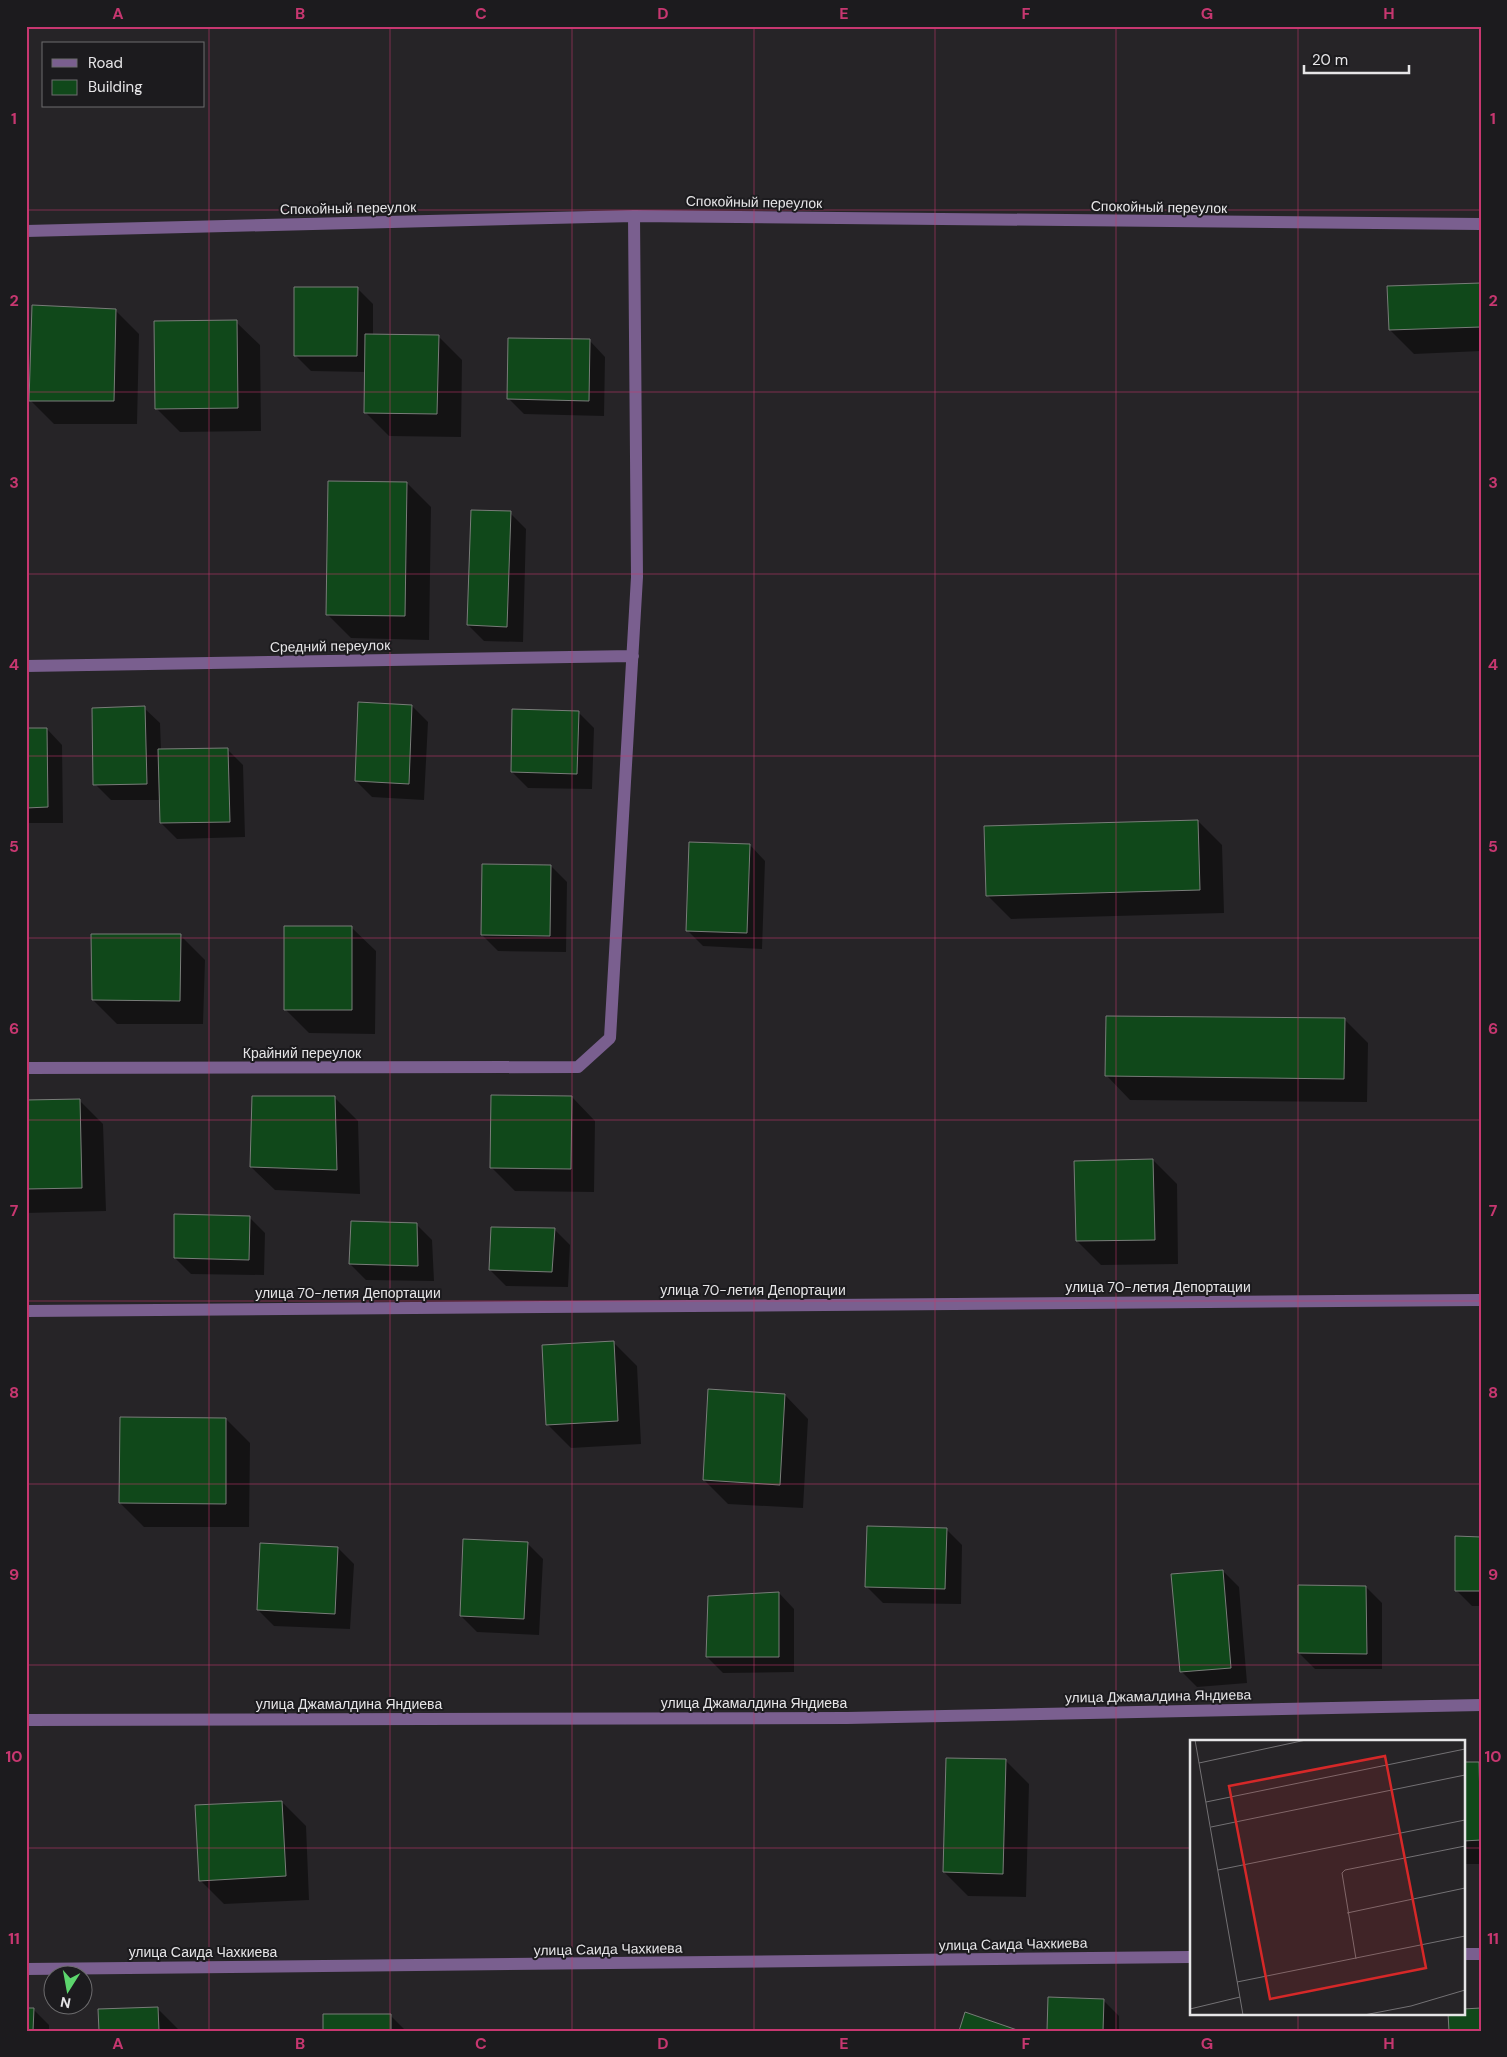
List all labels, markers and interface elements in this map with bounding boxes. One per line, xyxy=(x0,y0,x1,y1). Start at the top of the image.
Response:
text: A xyxy=(112,3,124,24)
text: B xyxy=(295,3,305,24)
text: C xyxy=(475,3,487,24)
text: D xyxy=(657,3,669,24)
text: E xyxy=(839,3,849,24)
text: F xyxy=(1022,3,1031,24)
text: G xyxy=(1201,3,1213,24)
text: H xyxy=(1383,3,1395,24)
legend xyxy=(42,42,205,108)
scale bar xyxy=(1304,42,1410,74)
text: 20 m xyxy=(1312,50,1348,70)
text: Road xyxy=(88,53,123,73)
text: Building xyxy=(88,77,143,97)
text: 1 xyxy=(11,108,17,129)
text: 1 xyxy=(1490,108,1496,129)
street label: Спокойный переулок xyxy=(686,192,823,212)
street label: Спокойный переулок xyxy=(1091,197,1228,217)
street label: Спокойный переулок xyxy=(280,198,417,218)
text: 2 xyxy=(9,290,19,311)
text: 2 xyxy=(1488,290,1498,311)
text: 3 xyxy=(9,472,19,493)
text: 3 xyxy=(1488,472,1498,493)
street label: Средний переулок xyxy=(270,636,391,656)
text: 4 xyxy=(9,654,19,675)
text: 4 xyxy=(1488,654,1498,675)
text: 5 xyxy=(9,836,19,857)
text: 5 xyxy=(1488,836,1498,857)
text: 6 xyxy=(9,1018,19,1039)
text: 6 xyxy=(1488,1018,1498,1039)
street label: Крайний переулок xyxy=(243,1044,362,1062)
text: 7 xyxy=(10,1200,19,1221)
text: 7 xyxy=(1489,1200,1498,1221)
street label: улица 70-летия Депортации xyxy=(1065,1278,1251,1296)
street label: улица 70-летия Депортации xyxy=(660,1281,846,1299)
street label: улица 70-летия Депортации xyxy=(255,1284,441,1302)
text: 8 xyxy=(9,1382,19,1403)
text: 8 xyxy=(1488,1382,1498,1403)
text: 9 xyxy=(9,1564,19,1585)
text: 9 xyxy=(1488,1564,1498,1585)
street label: улица Джамалдина Яндиева xyxy=(1065,1685,1252,1707)
street label: улица Джамалдина Яндиева xyxy=(661,1694,847,1712)
street label: улица Джамалдина Яндиева xyxy=(256,1695,442,1713)
inset map xyxy=(1190,1740,1464,2014)
text: 10 xyxy=(5,1746,23,1767)
text: 10 xyxy=(1484,1746,1502,1767)
text: 11 xyxy=(8,1928,20,1949)
text: 11 xyxy=(1487,1928,1499,1949)
street label: улица Саида Чахкиева xyxy=(939,1934,1088,1954)
street label: улица Саида Чахкиева xyxy=(534,1939,683,1959)
street label: улица Саида Чахкиева xyxy=(129,1943,278,1961)
north arrow xyxy=(42,1964,92,2014)
text: N xyxy=(59,1993,72,2013)
text: A xyxy=(112,2033,124,2054)
text: B xyxy=(295,2033,305,2054)
text: C xyxy=(475,2033,487,2054)
text: D xyxy=(657,2033,669,2054)
text: E xyxy=(839,2033,849,2054)
text: F xyxy=(1022,2033,1031,2054)
text: G xyxy=(1201,2033,1213,2054)
text: H xyxy=(1383,2033,1395,2054)

